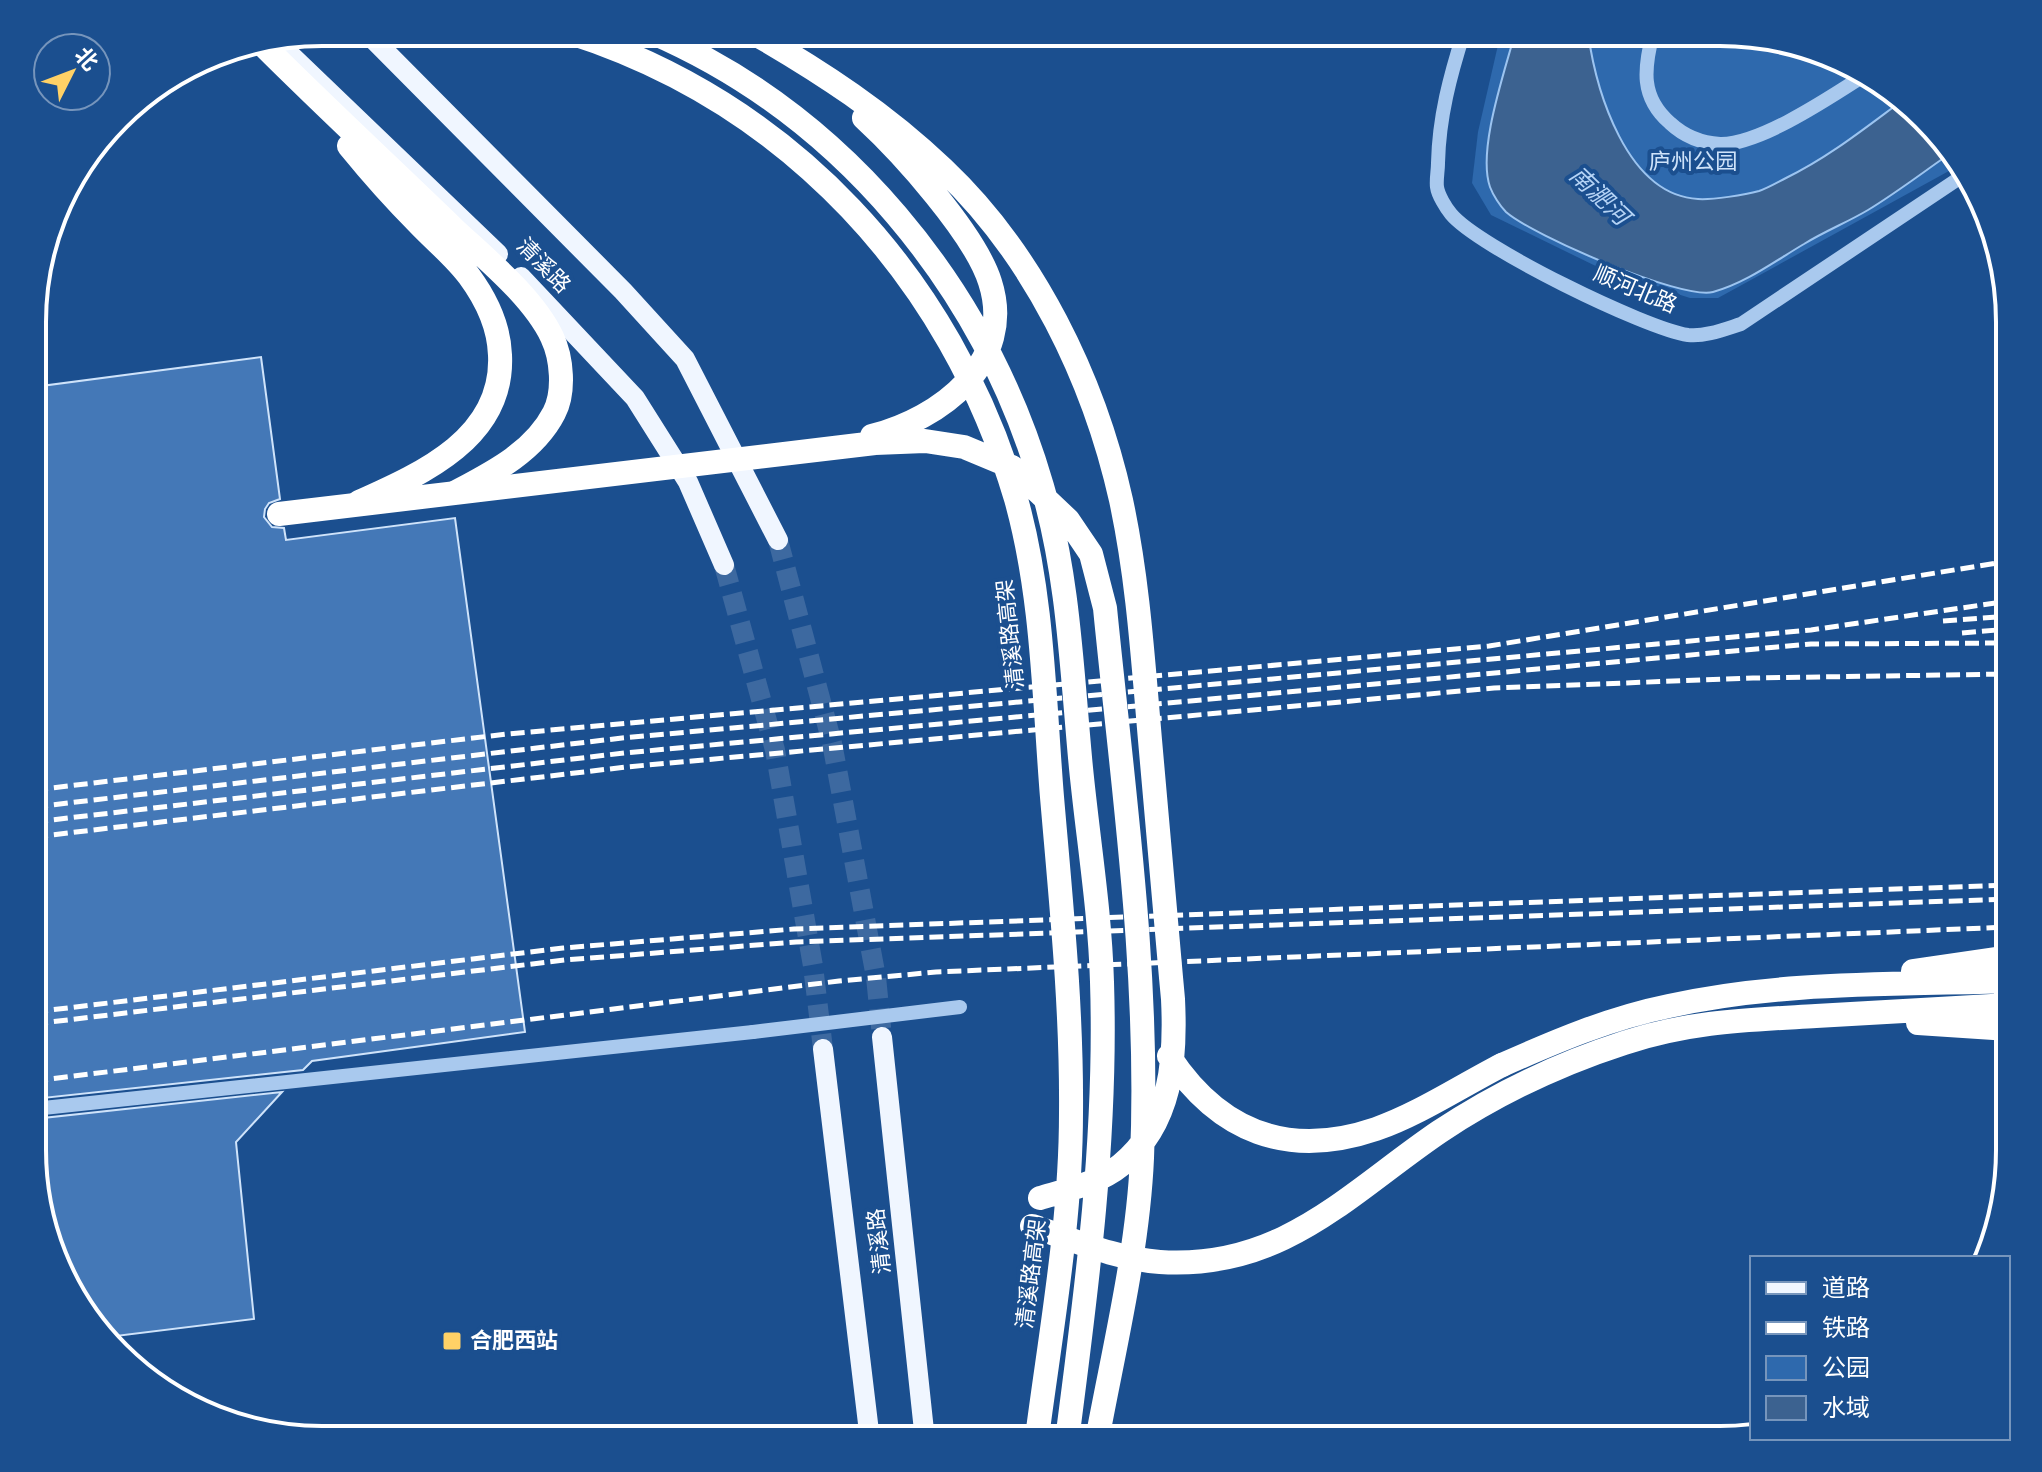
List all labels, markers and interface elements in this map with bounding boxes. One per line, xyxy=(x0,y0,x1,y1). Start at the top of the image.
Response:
north arrow xyxy=(32,32,112,112)
text: 北 xyxy=(68,42,103,77)
park label: 庐州公园 xyxy=(1649,149,1737,176)
water label: 南淝河 xyxy=(1563,161,1638,234)
street label: 清溪路 xyxy=(510,233,576,299)
street label: 顺河北路 xyxy=(1589,260,1681,320)
street label: 清溪路高架 xyxy=(992,578,1030,690)
street label: 清溪路 xyxy=(863,1207,897,1275)
street label: 清溪路高架 xyxy=(1012,1218,1052,1330)
legend xyxy=(1750,1256,2010,1440)
text: 道路 xyxy=(1822,1274,1870,1303)
text: 铁路 xyxy=(1822,1314,1870,1343)
place label: 合肥西站 xyxy=(470,1328,558,1355)
marker: 合肥西站 xyxy=(441,1330,463,1352)
text: 公园 xyxy=(1822,1354,1870,1383)
text: 水域 xyxy=(1822,1394,1870,1423)

